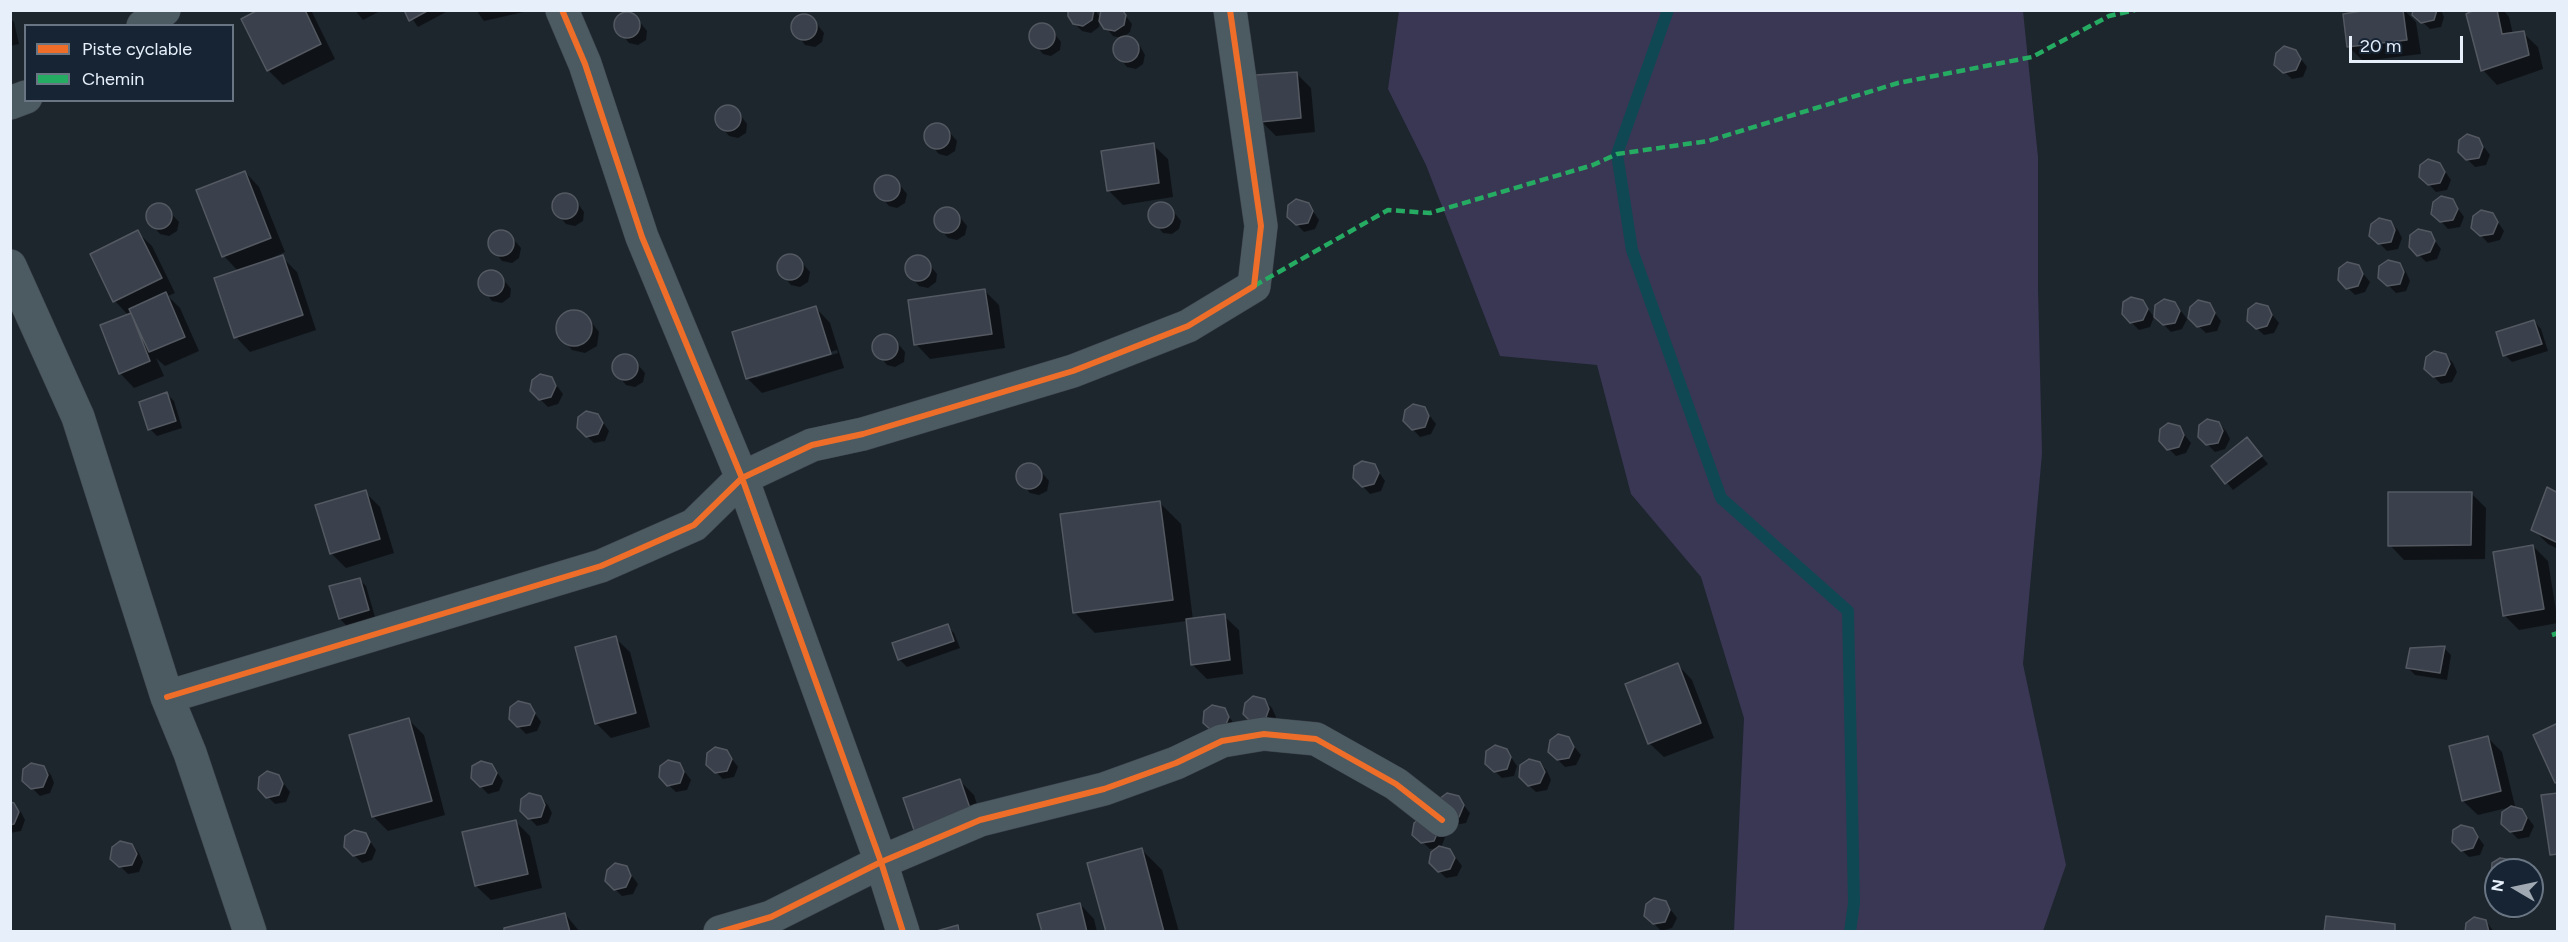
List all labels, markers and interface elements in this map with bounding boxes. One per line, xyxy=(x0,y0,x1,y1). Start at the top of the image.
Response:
legend xyxy=(24,24,234,102)
scale bar xyxy=(2352,24,2466,62)
text: 20 m xyxy=(2360,35,2401,57)
text: Piste cyclable xyxy=(82,38,192,60)
text: Chemin xyxy=(82,68,144,90)
north arrow xyxy=(2484,858,2544,918)
text: N xyxy=(2487,878,2508,893)

